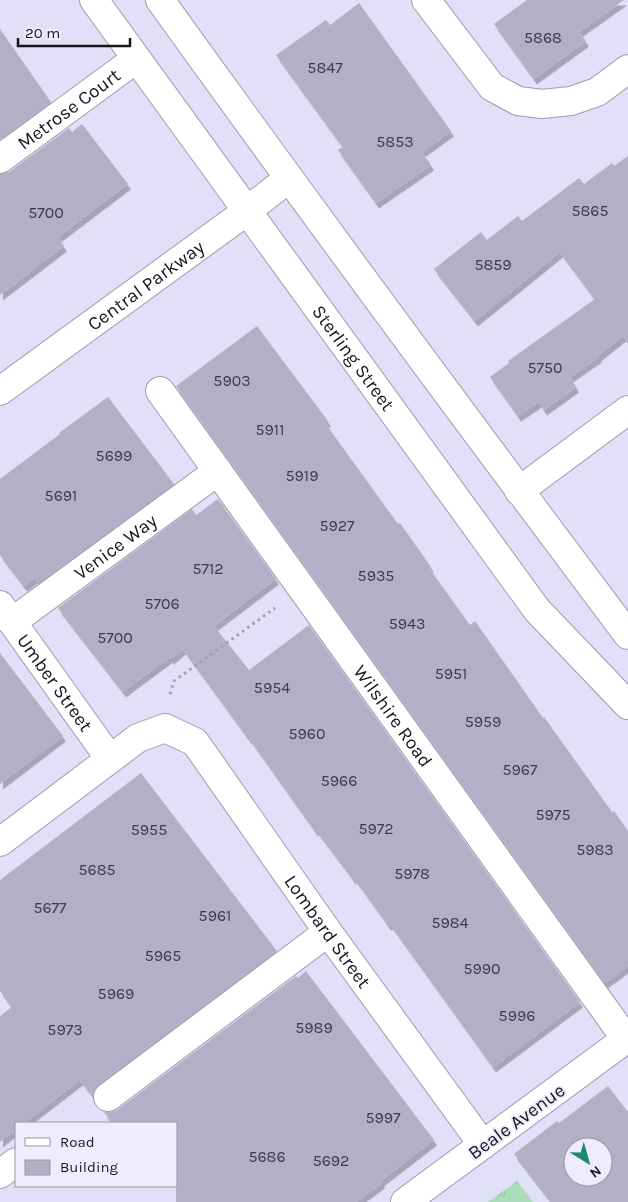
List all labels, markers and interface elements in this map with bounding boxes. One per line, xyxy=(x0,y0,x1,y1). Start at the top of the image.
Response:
scale bar xyxy=(18,15,130,47)
text: 20 m xyxy=(25,24,60,42)
house number: 5868 xyxy=(524,28,562,47)
house number: 5847 xyxy=(307,58,343,77)
street label: Metrose Court xyxy=(13,64,125,154)
house number: 5853 xyxy=(376,132,414,151)
house number: 5865 xyxy=(571,201,609,220)
house number: 5700 xyxy=(28,203,64,222)
street label: Central Parkway xyxy=(83,236,209,336)
house number: 5859 xyxy=(474,255,512,274)
street label: Sterling Street xyxy=(307,301,399,415)
house number: 5750 xyxy=(527,358,563,377)
house number: 5903 xyxy=(213,371,251,390)
house number: 5911 xyxy=(256,420,284,439)
house number: 5699 xyxy=(96,446,132,465)
house number: 5919 xyxy=(286,466,318,485)
house number: 5691 xyxy=(45,486,77,505)
street label: Venice Way xyxy=(70,510,161,585)
house number: 5927 xyxy=(319,516,355,535)
house number: 5712 xyxy=(192,559,224,578)
house number: 5935 xyxy=(358,566,394,585)
house number: 5706 xyxy=(144,594,180,613)
house number: 5943 xyxy=(389,614,425,633)
house number: 5700 xyxy=(97,628,133,647)
street label: Umber Street xyxy=(12,630,97,736)
street label: Wilshire Road xyxy=(349,661,437,771)
house number: 5951 xyxy=(435,664,467,683)
house number: 5954 xyxy=(254,678,290,697)
house number: 5959 xyxy=(465,712,501,731)
house number: 5960 xyxy=(289,724,325,743)
house number: 5967 xyxy=(503,760,538,779)
house number: 5966 xyxy=(321,771,357,790)
house number: 5975 xyxy=(536,805,570,824)
house number: 5972 xyxy=(358,819,394,838)
house number: 5955 xyxy=(131,820,167,839)
house number: 5983 xyxy=(576,840,614,859)
house number: 5685 xyxy=(78,860,116,879)
house number: 5978 xyxy=(394,864,430,883)
street label: Lombard Street xyxy=(279,871,375,993)
house number: 5677 xyxy=(33,898,67,917)
house number: 5961 xyxy=(199,906,231,925)
house number: 5984 xyxy=(431,913,469,932)
house number: 5965 xyxy=(145,946,181,965)
house number: 5990 xyxy=(463,959,501,978)
house number: 5969 xyxy=(98,984,134,1003)
house number: 5996 xyxy=(499,1006,535,1025)
house number: 5989 xyxy=(295,1018,333,1037)
house number: 5973 xyxy=(47,1020,83,1039)
street label: Beale Avenue xyxy=(464,1079,569,1164)
house number: 5997 xyxy=(365,1108,401,1127)
legend xyxy=(15,1122,178,1187)
text: Road xyxy=(60,1133,95,1151)
north arrow xyxy=(563,1137,613,1187)
house number: 5686 xyxy=(248,1147,286,1166)
house number: 5692 xyxy=(313,1151,349,1170)
text: Building xyxy=(60,1158,118,1176)
text: N xyxy=(586,1162,605,1182)

